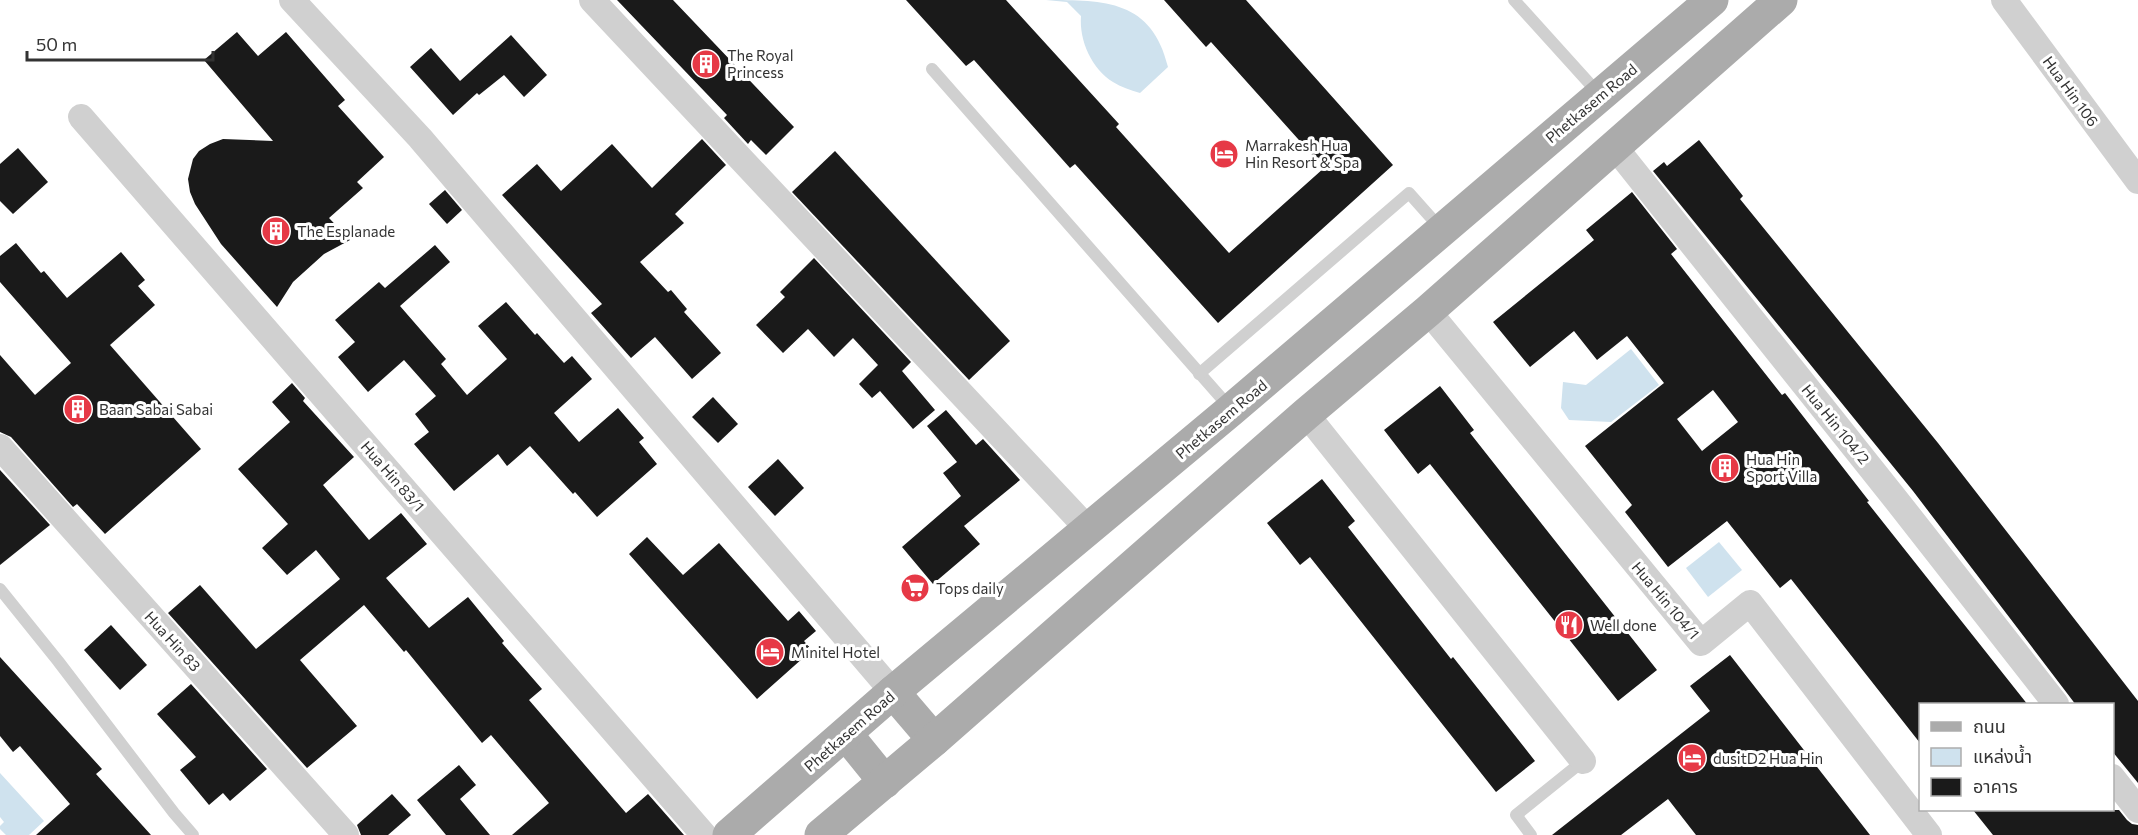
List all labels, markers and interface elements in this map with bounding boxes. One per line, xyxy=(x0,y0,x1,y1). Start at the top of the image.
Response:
scale bar xyxy=(27,24,213,62)
text: 50 m xyxy=(36,33,77,55)
place label: The Royal Princess xyxy=(727,46,794,81)
building icon: The Royal Princess xyxy=(690,48,722,80)
street label: Hua Hin 106 xyxy=(2040,52,2102,130)
street label: Phetkasem Road xyxy=(1542,60,1640,146)
place label: Marrakesh Hua Hin Resort & Spa xyxy=(1245,136,1359,171)
hotel icon: Marrakesh Hua Hin Resort & Spa xyxy=(1208,138,1240,170)
building icon: The Esplanade xyxy=(260,215,292,247)
place label: The Esplanade xyxy=(297,222,395,240)
street label: Phetkasem Road xyxy=(1172,376,1270,462)
street label: Hua Hin 104/2 xyxy=(1798,381,1874,467)
building icon: Baan Sabai Sabai xyxy=(62,393,94,425)
place label: Baan Sabai Sabai xyxy=(99,400,213,418)
street label: Hua Hin 83/1 xyxy=(358,437,428,515)
place label: Hua Hin Sport Villa xyxy=(1746,450,1817,485)
building icon: Hua Hin Sport Villa xyxy=(1709,452,1741,484)
street label: Hua Hin 104/1 xyxy=(1629,558,1703,642)
supermarket icon: Tops daily xyxy=(899,572,931,604)
place label: Tops daily xyxy=(936,579,1004,597)
street label: Hua Hin 83 xyxy=(141,607,205,675)
restaurant icon: Well done xyxy=(1553,609,1585,641)
place label: Well done xyxy=(1590,616,1657,634)
hotel icon: Minitel Hotel xyxy=(754,636,786,668)
place label: Minitel Hotel xyxy=(791,643,880,661)
street label: Phetkasem Road xyxy=(800,687,898,775)
legend xyxy=(1919,703,2114,811)
text: ถนน xyxy=(1973,715,2006,737)
hotel icon: dusitD2 Hua Hin xyxy=(1676,742,1708,774)
text: แหล่งน้ำ xyxy=(1973,744,2032,767)
place label: dusitD2 Hua Hin xyxy=(1713,749,1823,767)
text: อาคาร xyxy=(1973,775,2018,797)

